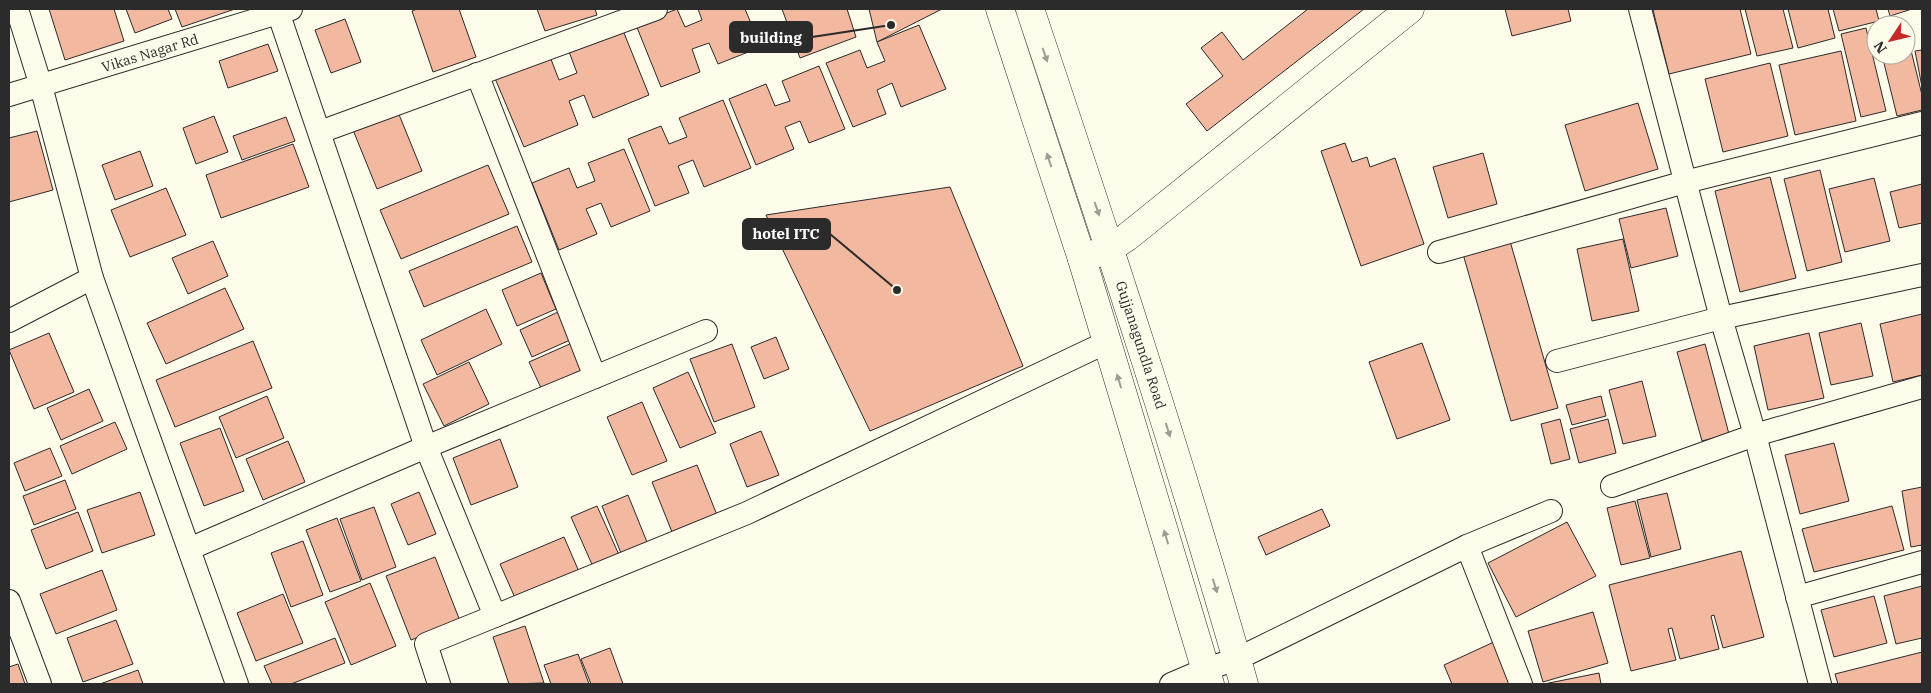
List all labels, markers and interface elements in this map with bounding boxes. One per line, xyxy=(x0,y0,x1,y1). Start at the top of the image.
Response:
north arrow xyxy=(1866,15,1916,65)
callout: building xyxy=(730,22,812,52)
text: building xyxy=(740,28,802,47)
street label: Vikas Nagar Rd xyxy=(100,30,201,76)
text: N xyxy=(1870,38,1891,57)
one-way arrow xyxy=(1041,48,1049,63)
one-way arrow xyxy=(1045,152,1053,167)
one-way arrow xyxy=(1093,202,1101,217)
callout: hotel ITC xyxy=(743,219,830,249)
text: hotel ITC xyxy=(753,224,820,243)
street label: Gujjanagundla Road xyxy=(1112,279,1170,412)
one-way arrow xyxy=(1115,374,1123,389)
one-way arrow xyxy=(1165,423,1173,438)
one-way arrow xyxy=(1162,529,1170,544)
one-way arrow xyxy=(1211,579,1219,594)

